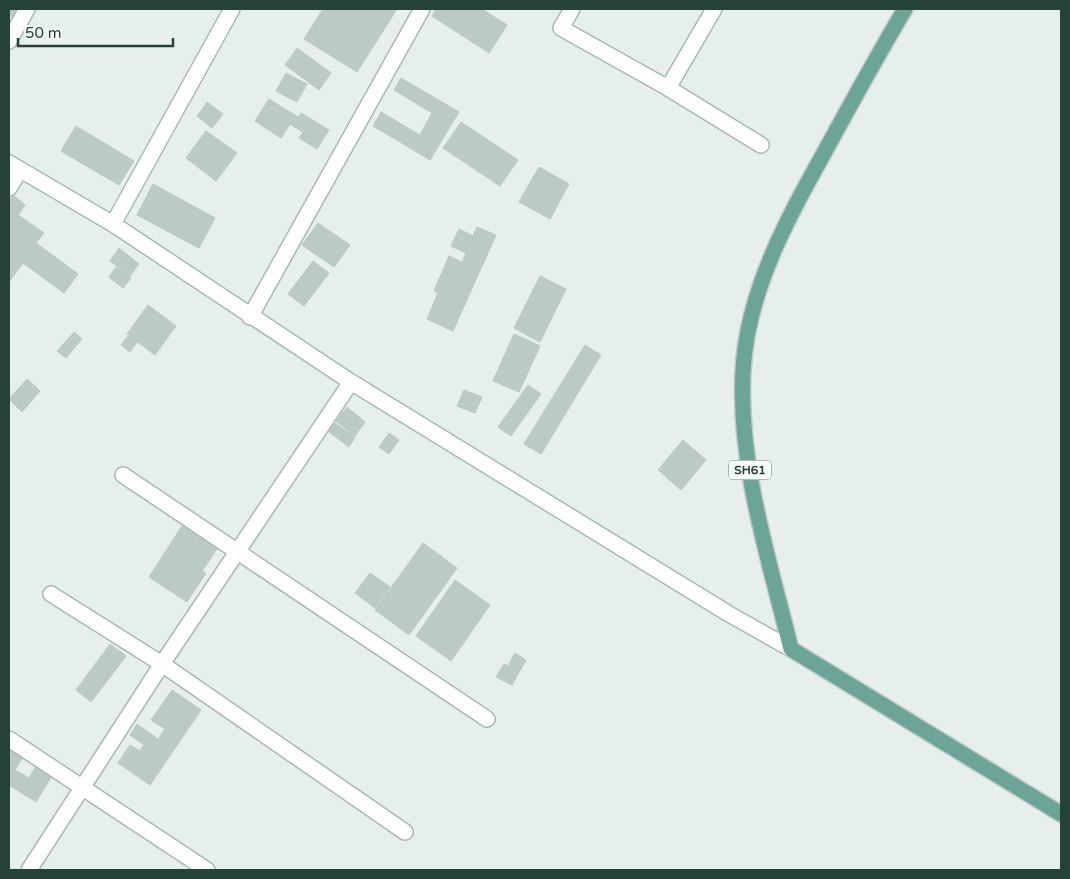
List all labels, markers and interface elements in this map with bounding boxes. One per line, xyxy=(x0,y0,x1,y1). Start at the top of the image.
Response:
scale bar xyxy=(18,15,172,47)
text: 50 m xyxy=(25,24,62,42)
road number: SH61 xyxy=(729,460,771,480)

